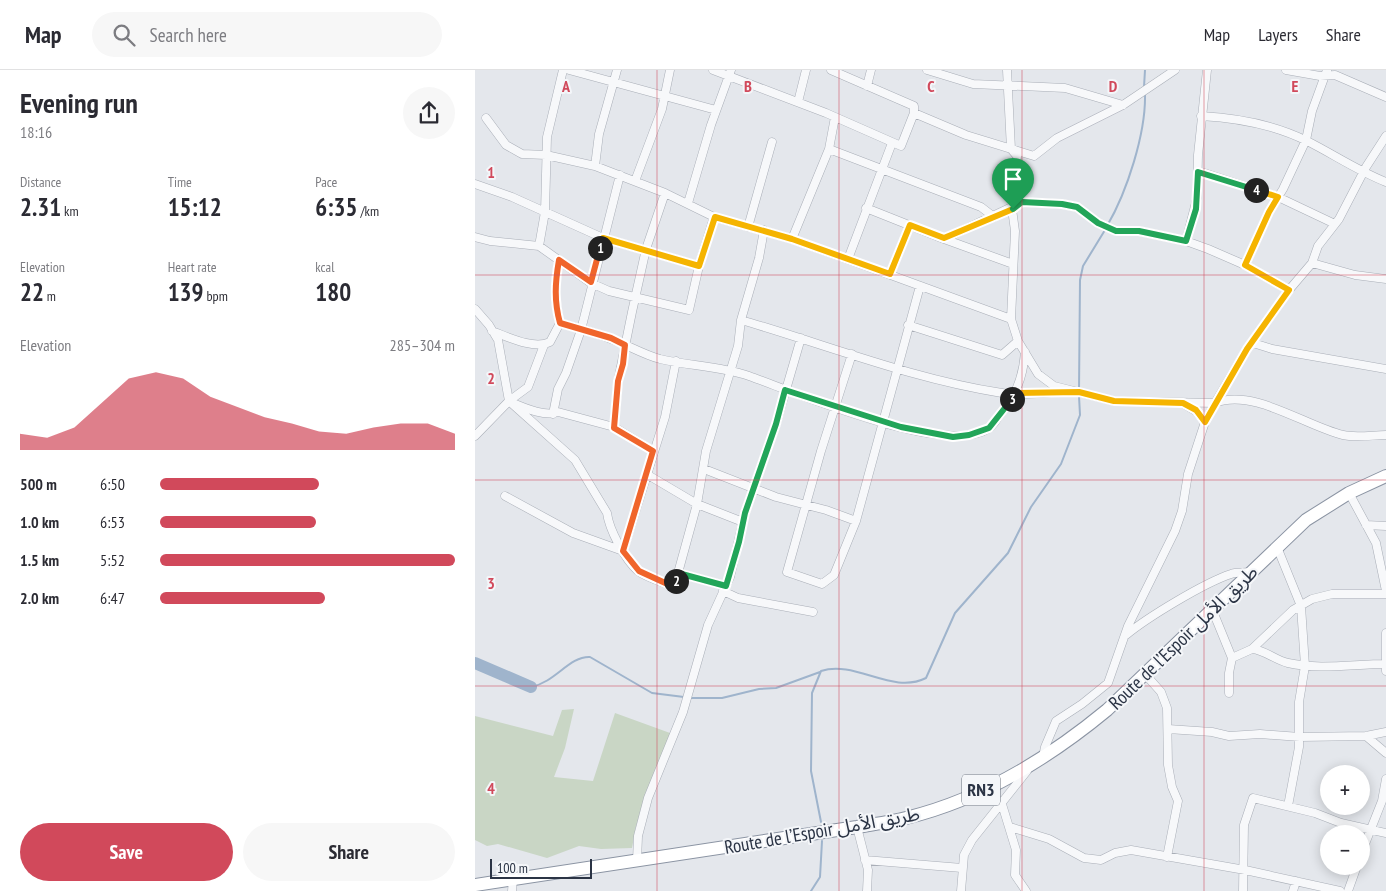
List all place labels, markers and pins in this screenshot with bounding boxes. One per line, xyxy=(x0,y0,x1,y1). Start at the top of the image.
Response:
pin xyxy=(992,158,1034,209)
pin: 4 xyxy=(1243,178,1269,202)
pin: 1 xyxy=(587,236,613,260)
pin: 3 xyxy=(999,386,1025,412)
pin: 2 xyxy=(663,568,689,594)

